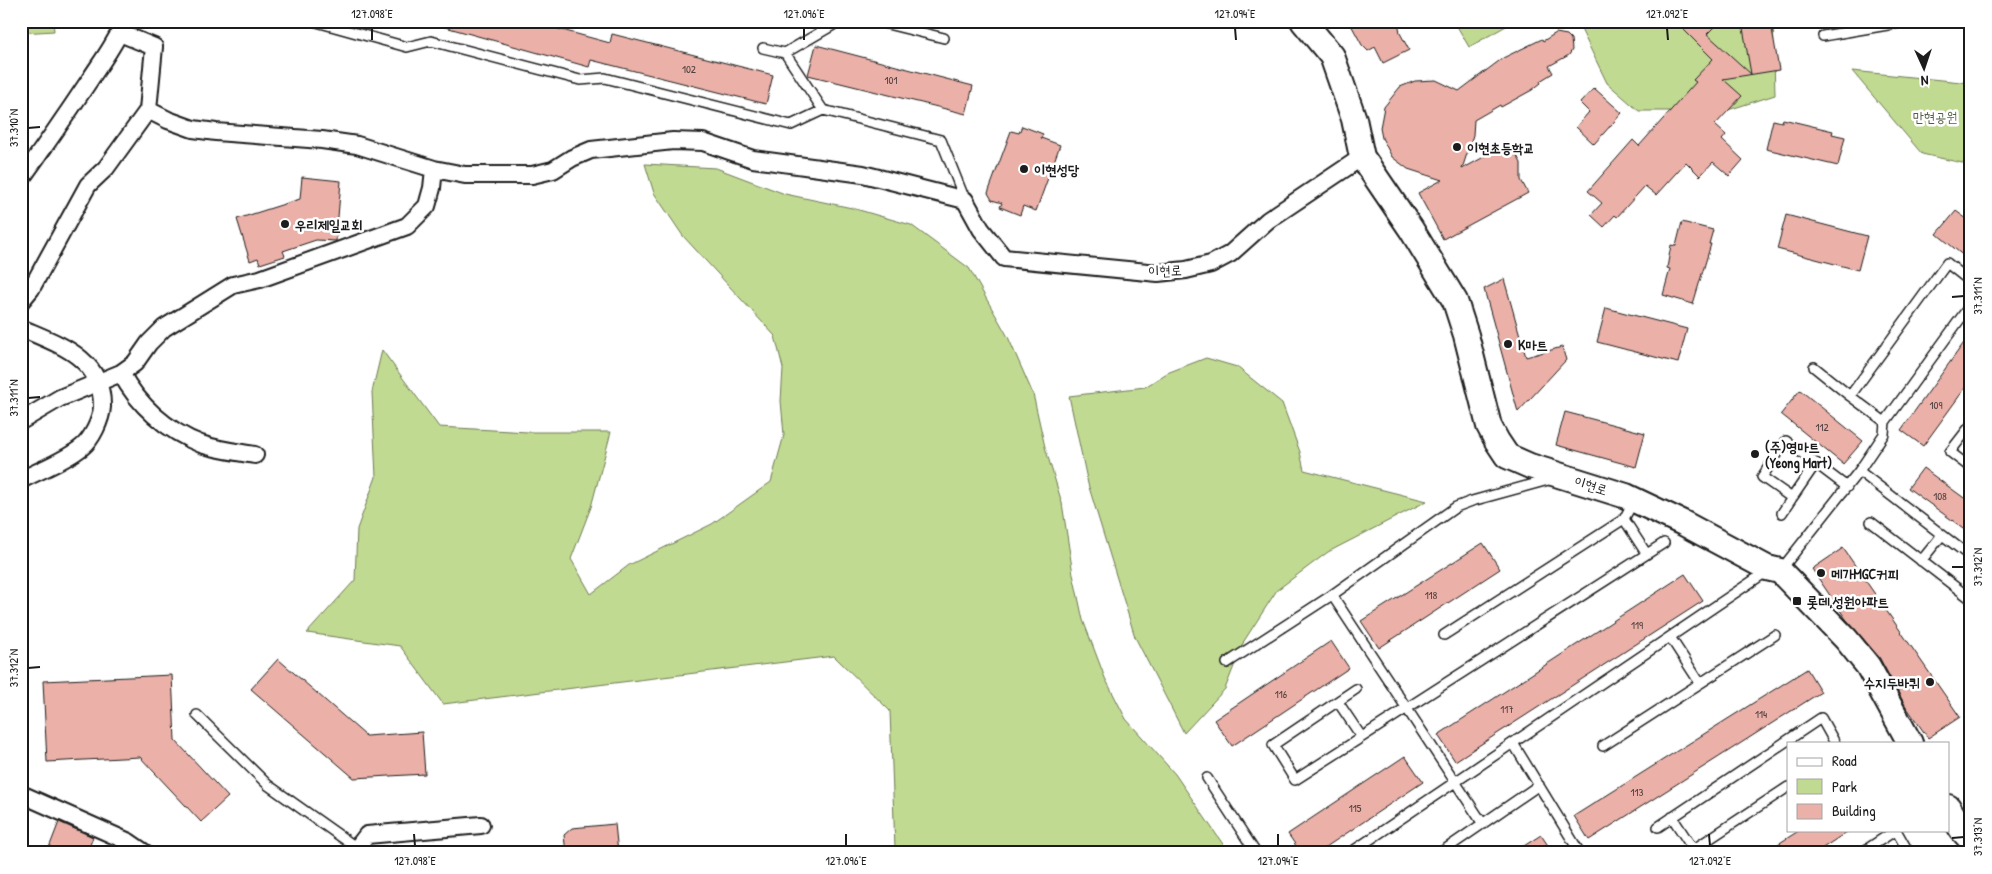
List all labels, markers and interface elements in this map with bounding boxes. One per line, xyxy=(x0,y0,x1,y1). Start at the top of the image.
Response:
text: 127.098°E xyxy=(351,5,393,22)
text: 127.096°E xyxy=(783,5,825,22)
text: 127.094°E xyxy=(1215,5,1256,22)
text: 127.092°E xyxy=(1646,5,1689,22)
north arrow xyxy=(1900,42,1950,92)
house number: 102 xyxy=(682,62,696,76)
text: N xyxy=(1920,72,1929,91)
house number: 101 xyxy=(885,73,897,87)
park label: 만현공원 xyxy=(1912,107,1958,126)
text: 37.310°N xyxy=(5,109,22,147)
place label: 이현초등학교 xyxy=(1467,138,1535,157)
marker: 이현초등학교 xyxy=(1451,141,1463,153)
place label: 이현성당 xyxy=(1034,160,1080,179)
marker: 이현성당 xyxy=(1018,163,1030,175)
place label: 우리제일교회 xyxy=(295,215,363,234)
marker: 우리제일교회 xyxy=(279,218,291,230)
street label: 이현로 xyxy=(1148,260,1182,280)
text: 37.311°N xyxy=(1969,277,1986,315)
place label: K마트 xyxy=(1518,335,1548,354)
marker: K마트 xyxy=(1502,338,1514,350)
text: 37.311°N xyxy=(5,379,22,417)
house number: 109 xyxy=(1930,398,1942,412)
house number: 112 xyxy=(1815,420,1829,434)
place label: (주)영마트 (Yeong Mart) xyxy=(1765,437,1832,474)
marker: (주)영마트 (Yeong Mart) xyxy=(1749,448,1761,460)
street label: 이현로 xyxy=(1572,471,1610,499)
house number: 108 xyxy=(1933,489,1947,503)
text: 37.312°N xyxy=(1969,548,1986,586)
place label: 메가MGC커피 xyxy=(1831,564,1899,583)
marker: 메가MGC커피 xyxy=(1815,567,1827,579)
house number: 118 xyxy=(1425,588,1438,602)
place label: 롯데,성원아파트 xyxy=(1807,592,1889,611)
marker: 롯데,성원아파트 xyxy=(1791,595,1803,607)
house number: 119 xyxy=(1631,618,1643,632)
text: 37.312°N xyxy=(5,649,22,687)
place label: 수지두바퀴 xyxy=(1864,673,1920,692)
marker: 수지두바퀴 xyxy=(1924,676,1936,688)
house number: 116 xyxy=(1275,687,1288,701)
house number: 117 xyxy=(1500,702,1514,716)
house number: 114 xyxy=(1755,707,1767,721)
legend xyxy=(1787,742,1950,832)
text: Road xyxy=(1832,750,1857,771)
text: Park xyxy=(1832,776,1857,797)
house number: 113 xyxy=(1631,785,1644,799)
text: Building xyxy=(1832,800,1876,821)
house number: 115 xyxy=(1349,801,1362,815)
text: 37.313°N xyxy=(1969,818,1986,856)
text: 127.098°E xyxy=(394,852,436,869)
text: 127.096°E xyxy=(825,852,867,869)
text: 127.094°E xyxy=(1258,852,1299,869)
text: 127.092°E xyxy=(1689,852,1732,869)

